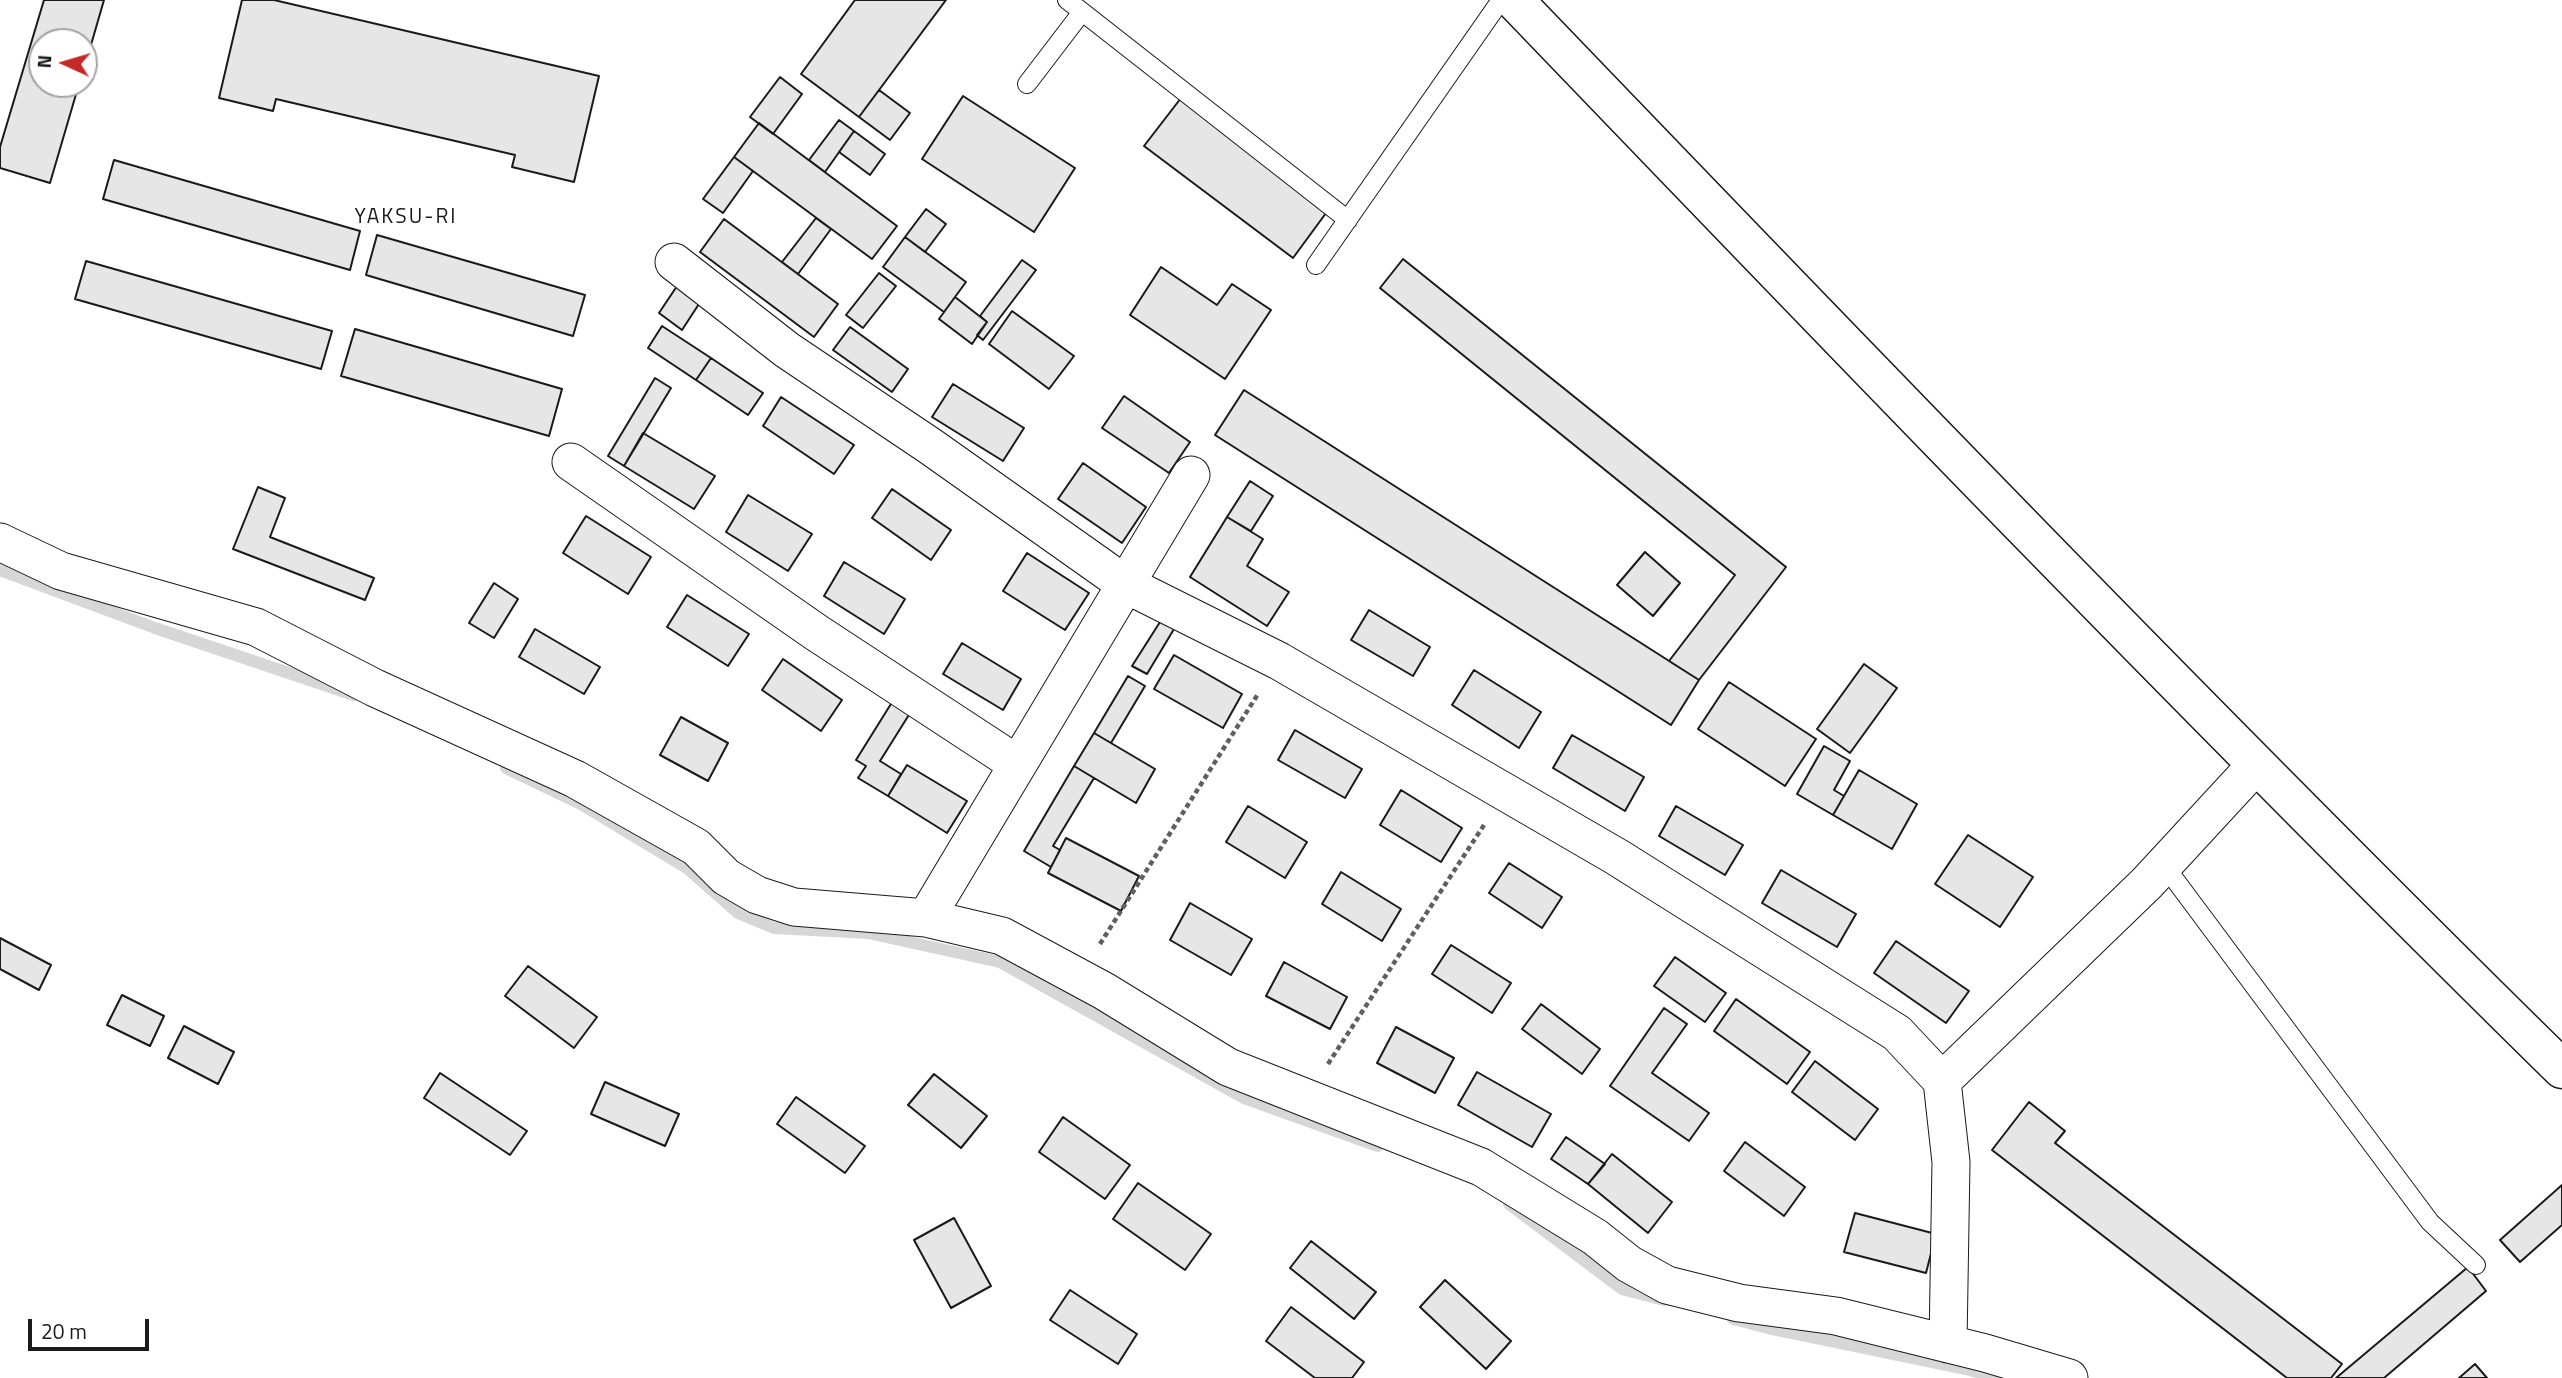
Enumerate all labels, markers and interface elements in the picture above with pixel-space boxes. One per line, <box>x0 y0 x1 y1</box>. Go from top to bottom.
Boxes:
north arrow <box>28 28 98 98</box>
text: N <box>29 54 58 69</box>
district label: YAKSU-RI <box>356 205 456 231</box>
scale bar <box>32 1304 152 1348</box>
text: 20 m <box>41 1315 87 1347</box>

